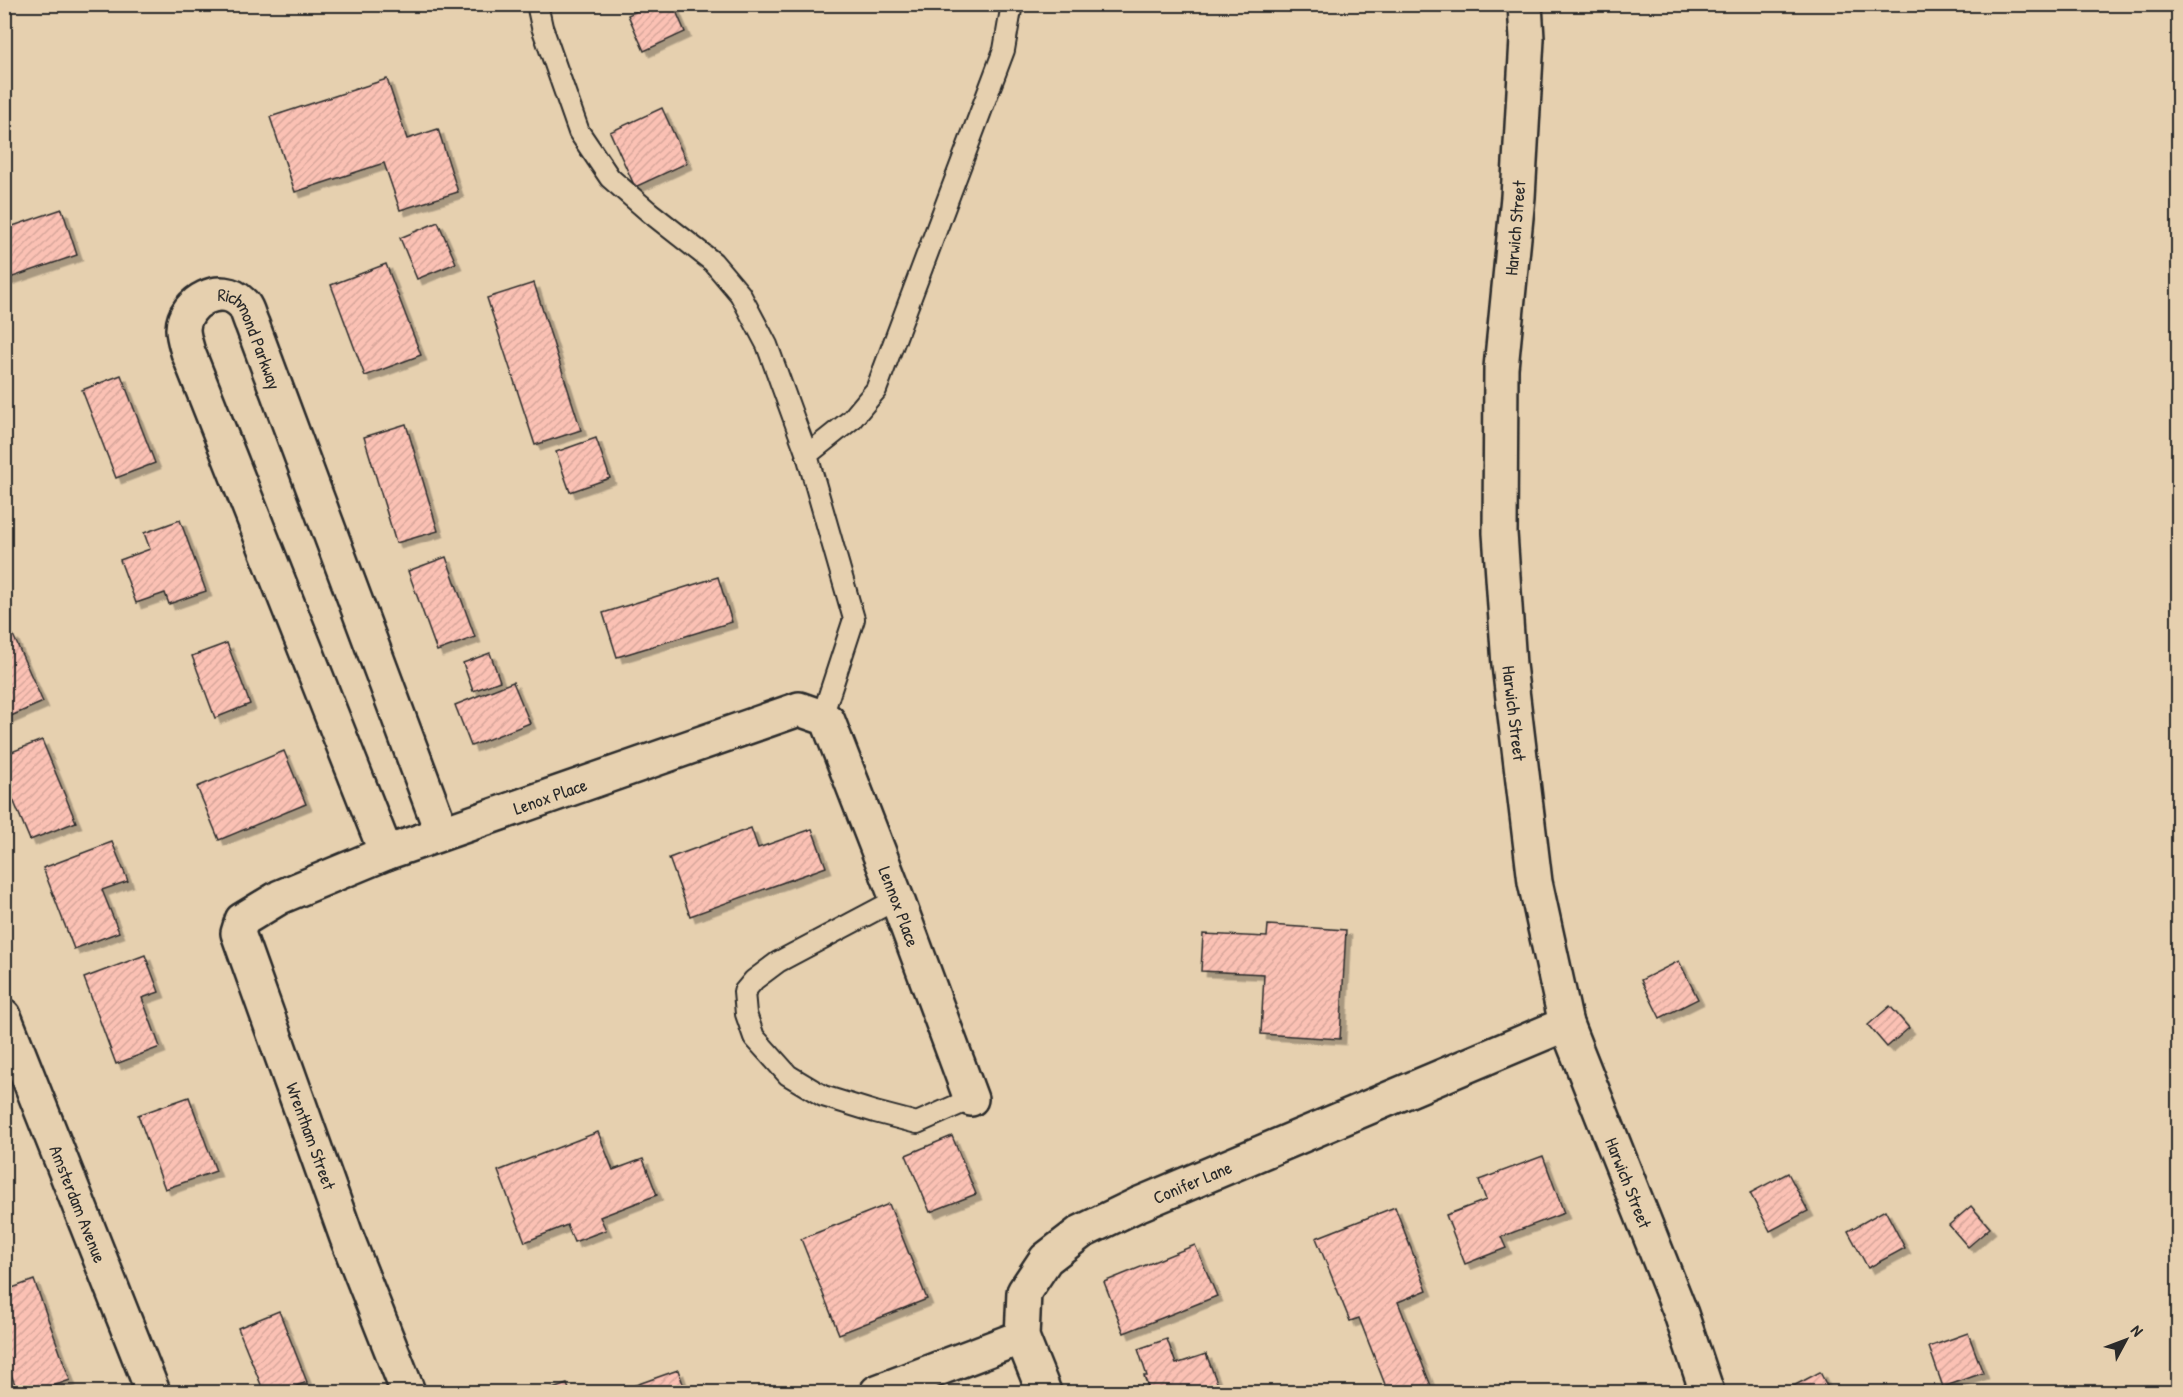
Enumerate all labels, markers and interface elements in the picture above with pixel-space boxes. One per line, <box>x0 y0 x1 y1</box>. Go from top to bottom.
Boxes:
street label: Harwich Street <box>1498 179 1532 277</box>
street label: Richmond Parkway <box>217 281 288 393</box>
street label: Harwich Street <box>1497 664 1533 763</box>
street label: Lenox Place <box>510 771 590 820</box>
street label: Lennox Place <box>873 862 926 950</box>
street label: Wrentham Street <box>280 1079 342 1194</box>
street label: Harwich Street <box>1600 1134 1658 1232</box>
street label: Amsterdam Avenue <box>44 1141 113 1266</box>
street label: Conifer Lane <box>1149 1154 1235 1209</box>
north arrow <box>2096 1310 2156 1370</box>
text: N <box>2126 1320 2149 1341</box>

